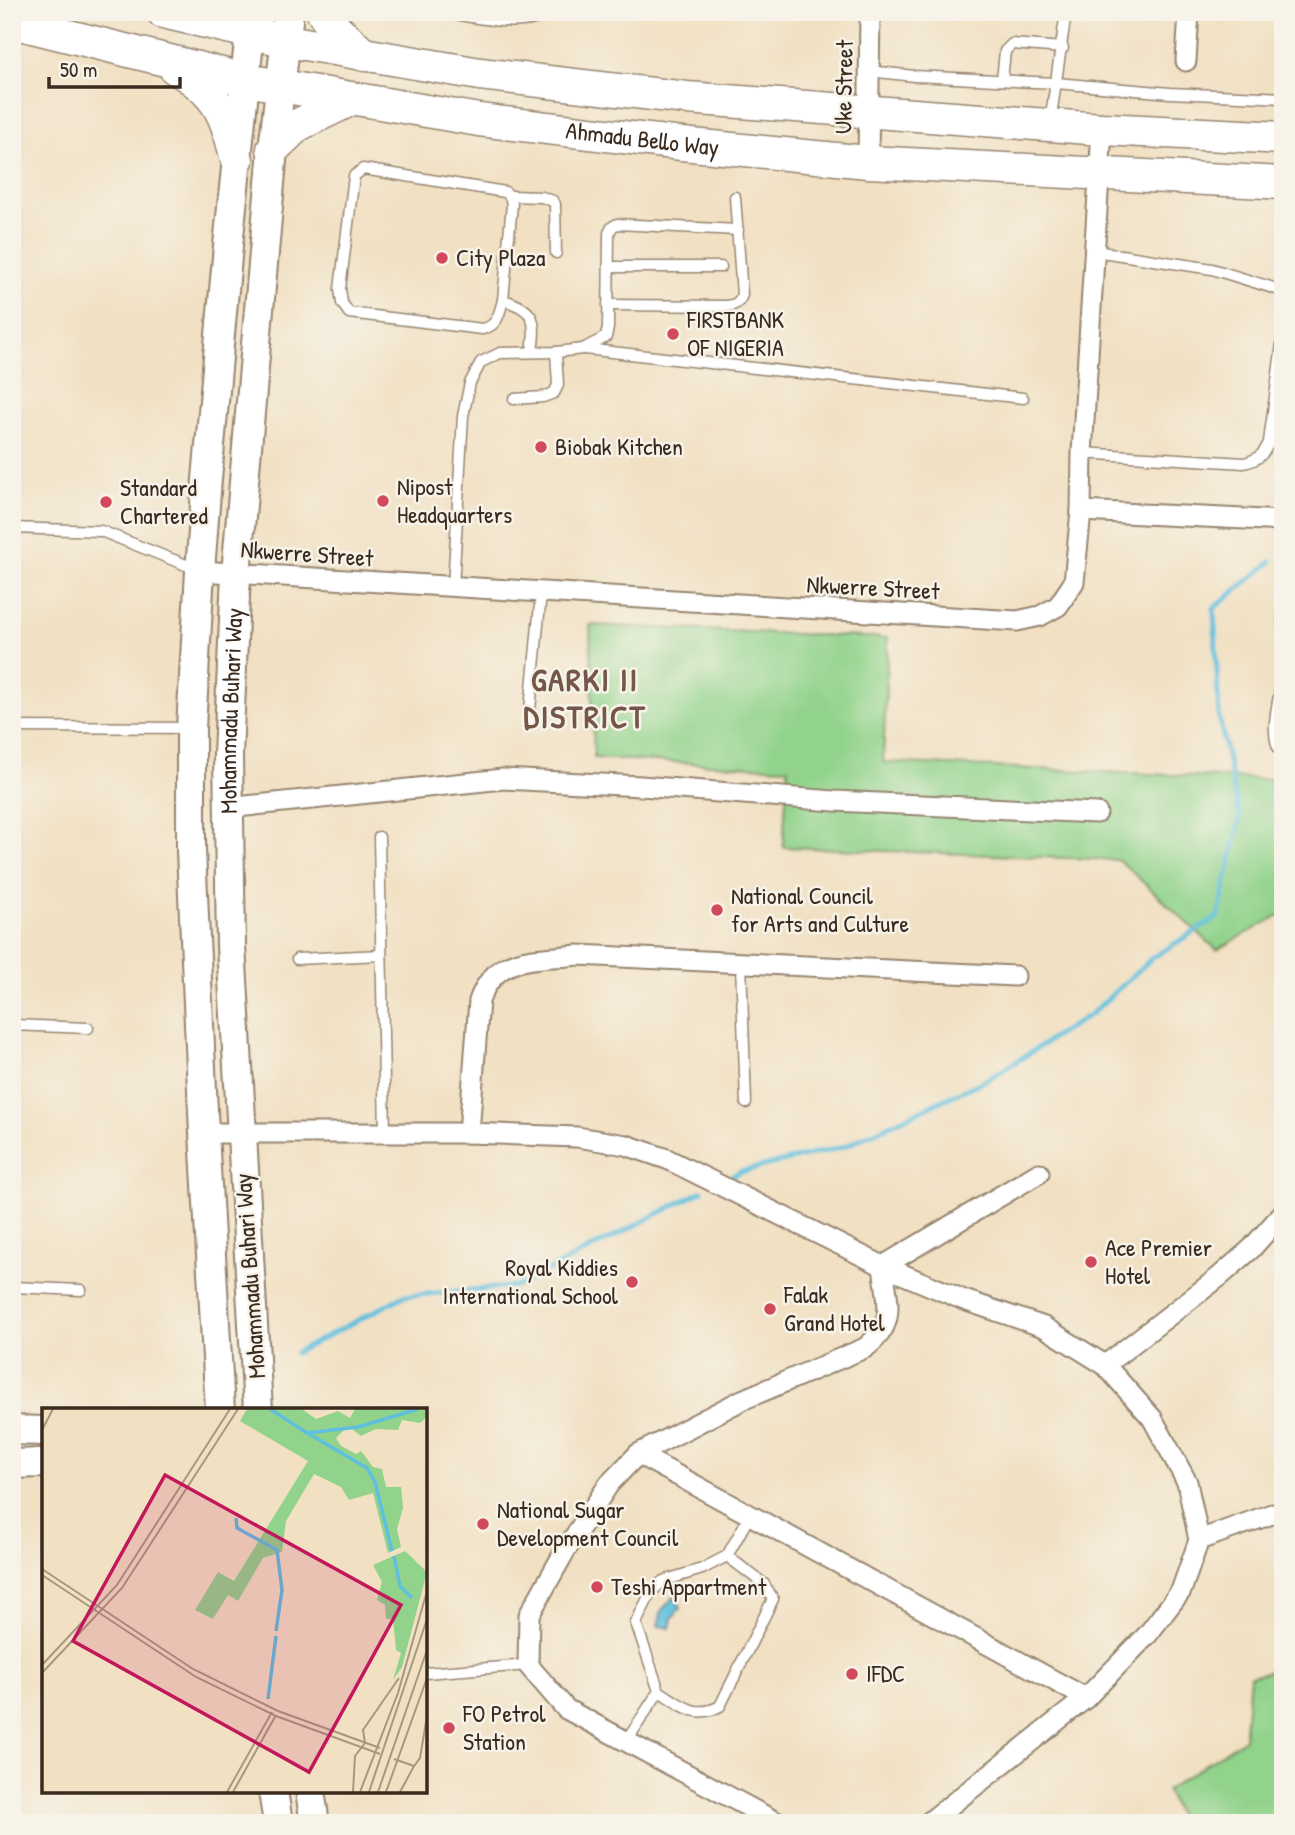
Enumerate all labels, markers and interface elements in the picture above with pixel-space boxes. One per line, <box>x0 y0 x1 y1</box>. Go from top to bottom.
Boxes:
street label: Uke Street <box>826 39 860 134</box>
scale bar <box>49 46 180 90</box>
text: 50 m <box>60 55 97 84</box>
street label: Ahmadu Bello Way <box>564 113 720 162</box>
place label: City Plaza <box>456 241 545 273</box>
marker: City Plaza <box>434 250 450 266</box>
place label: FIRSTBANK OF NIGERIA <box>686 303 784 363</box>
marker: FIRSTBANK OF NIGERIA <box>665 326 681 342</box>
place label: Biobak Kitchen <box>555 430 683 462</box>
marker: Biobak Kitchen <box>533 439 549 455</box>
place label: Nipost Headquarters <box>397 470 512 530</box>
place label: Standard Chartered <box>120 471 208 531</box>
marker: Nipost Headquarters <box>375 493 391 509</box>
marker: Standard Chartered <box>98 494 114 510</box>
street label: Nkwerre Street <box>240 532 375 574</box>
street label: Nkwerre Street <box>806 568 941 606</box>
street label: Mohammadu Buhari Way <box>211 607 249 814</box>
district label: GARKI II DISTRICT <box>524 658 646 738</box>
place label: National Council for Arts and Culture <box>731 879 909 939</box>
marker: National Council for Arts and Culture <box>709 902 725 918</box>
street label: Mohammadu Buhari Way <box>226 1172 272 1380</box>
place label: Ace Premier Hotel <box>1105 1231 1212 1291</box>
place label: Royal Kiddies International School <box>443 1251 619 1311</box>
marker: Ace Premier Hotel <box>1083 1254 1099 1270</box>
marker: Royal Kiddies International School <box>624 1274 640 1290</box>
place label: Falak Grand Hotel <box>783 1278 886 1338</box>
marker: Falak Grand Hotel <box>762 1301 778 1317</box>
inset map <box>42 1408 427 1793</box>
place label: National Sugar Development Council <box>497 1493 679 1553</box>
marker: National Sugar Development Council <box>475 1516 491 1532</box>
place label: Teshi Appartment <box>611 1570 767 1602</box>
marker: Teshi Appartment <box>589 1579 605 1595</box>
place label: IFDC <box>866 1657 905 1689</box>
marker: IFDC <box>844 1666 860 1682</box>
place label: FO Petrol Station <box>462 1697 546 1757</box>
marker: FO Petrol Station <box>441 1720 457 1736</box>

